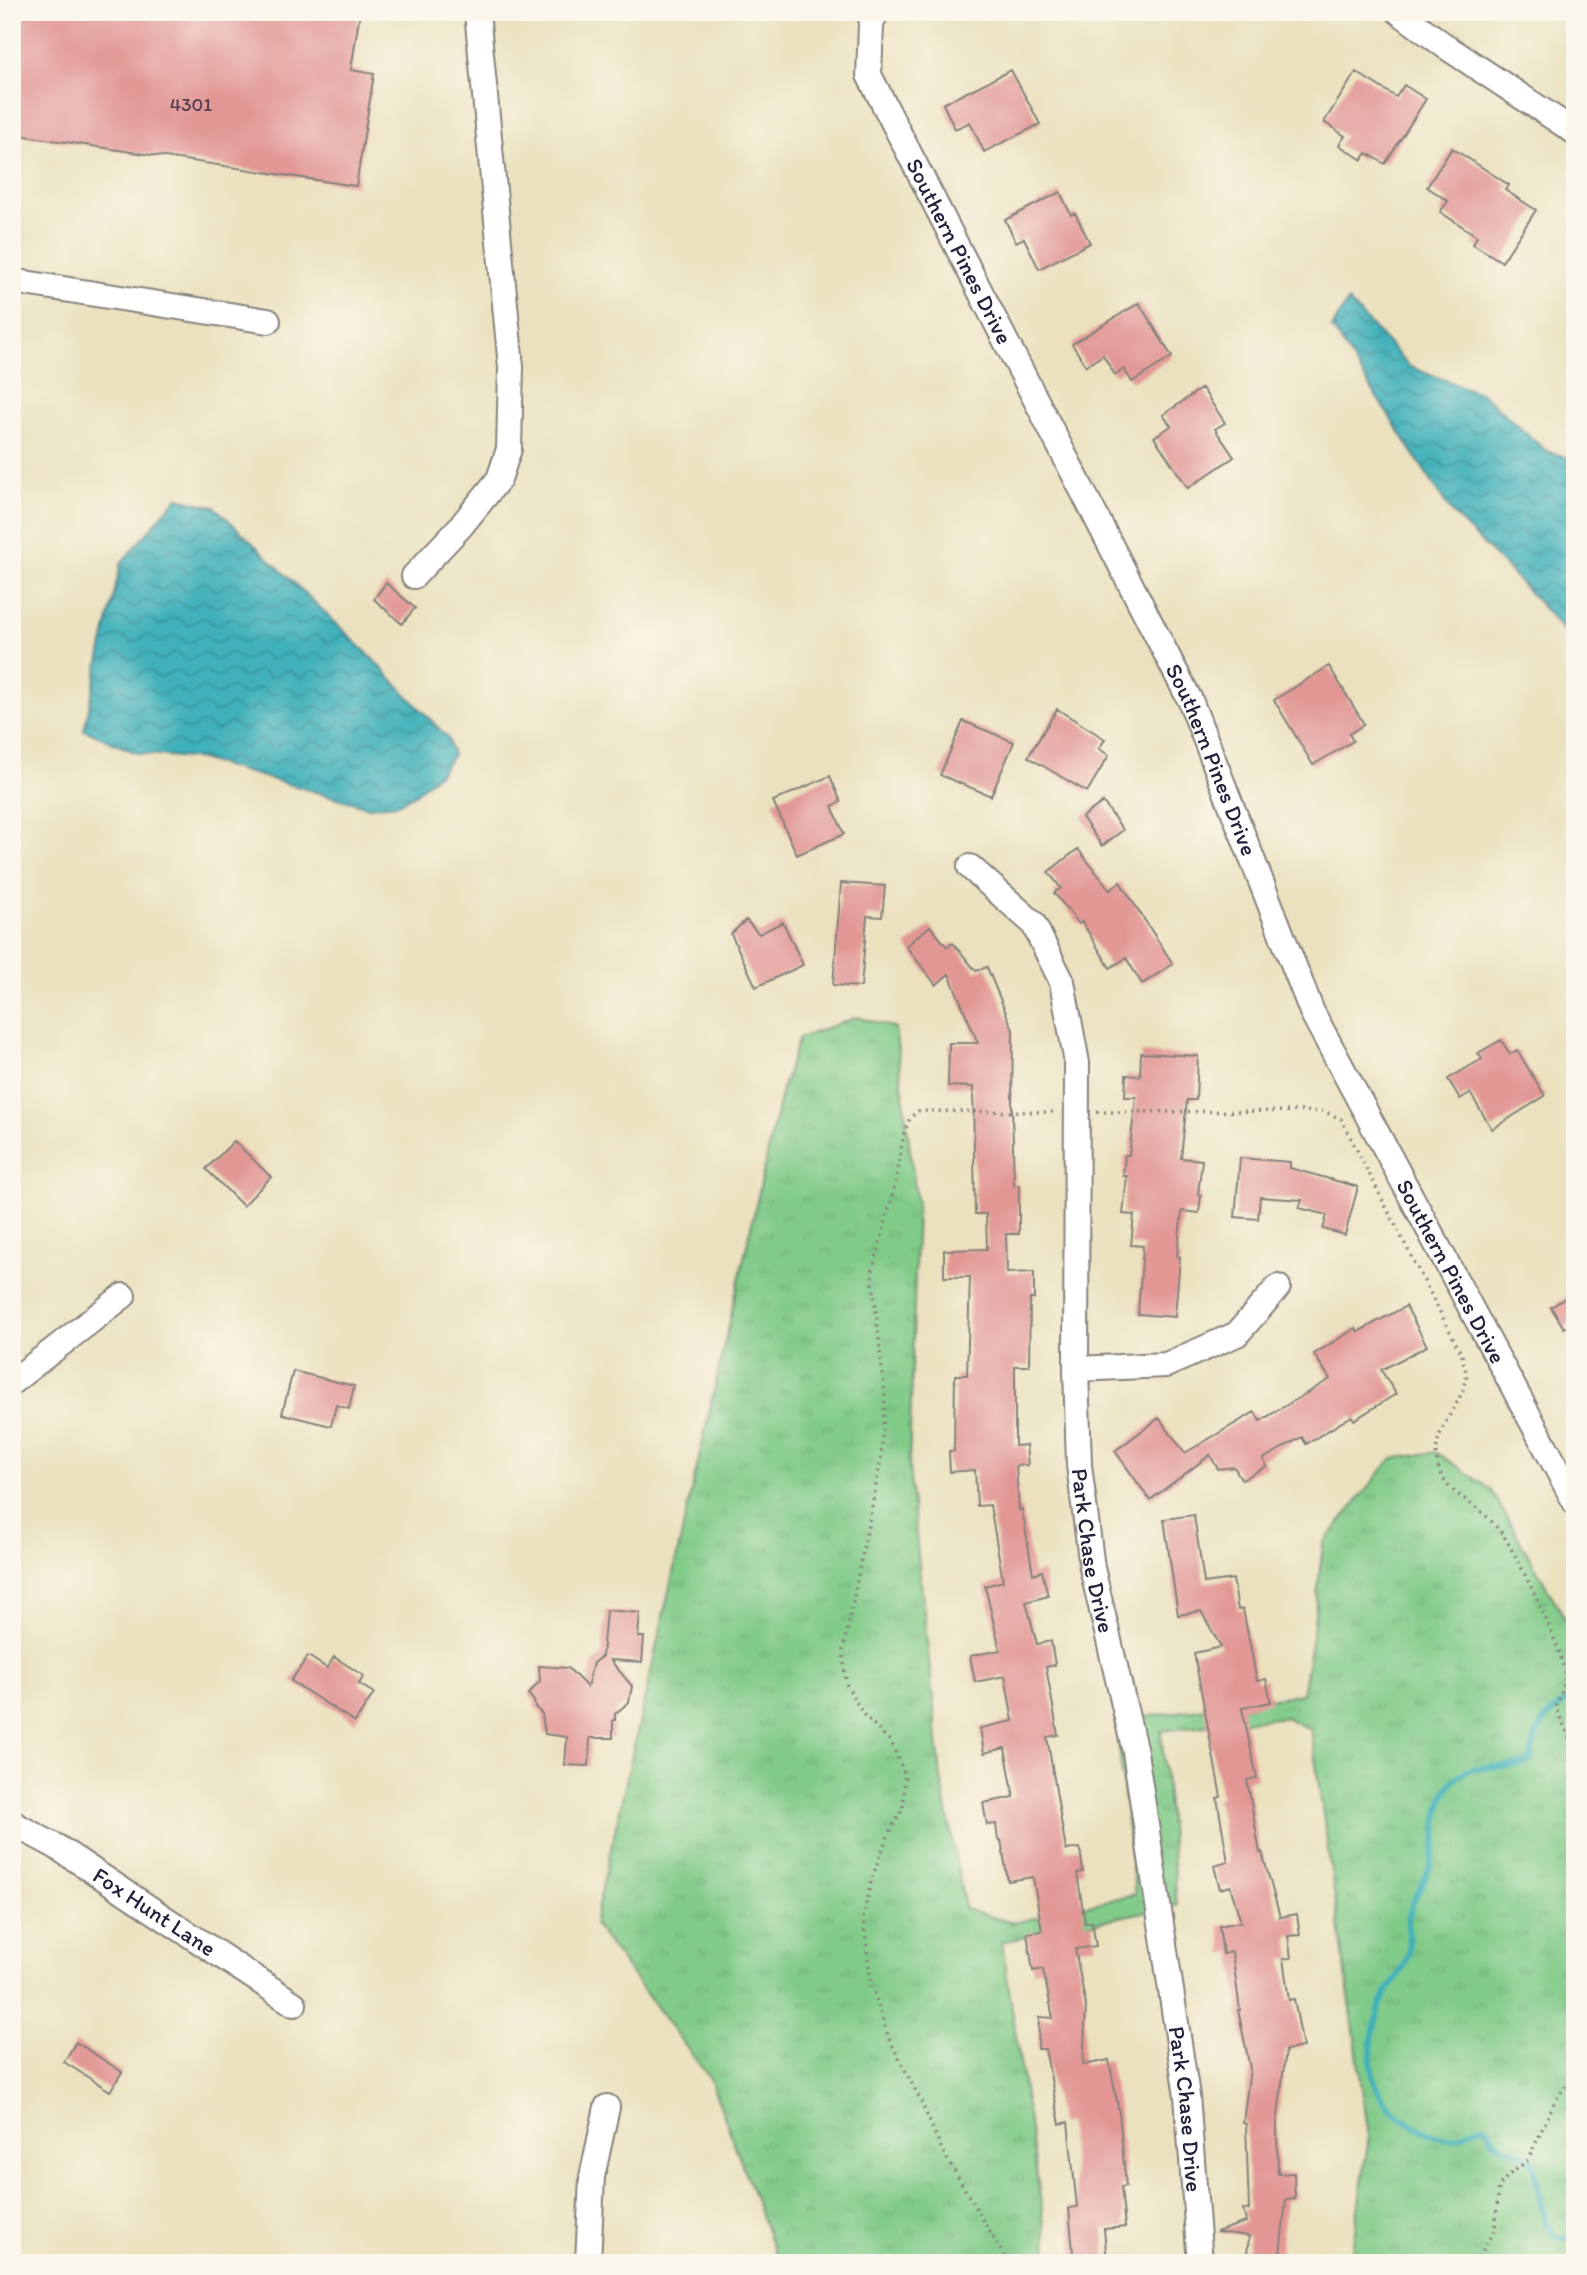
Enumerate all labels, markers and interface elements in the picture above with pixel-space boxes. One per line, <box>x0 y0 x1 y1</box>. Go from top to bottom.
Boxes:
house number: 4301 <box>170 93 212 116</box>
street label: Southern Pines Drive <box>900 154 1019 349</box>
street label: Southern Pines Drive <box>1160 659 1263 860</box>
street label: Southern Pines Drive <box>1390 1174 1512 1368</box>
street label: Park Chase Drive <box>1066 1466 1121 1636</box>
street label: Fox Hunt Lane <box>88 1861 221 1962</box>
street label: Park Chase Drive <box>1163 2024 1208 2193</box>

